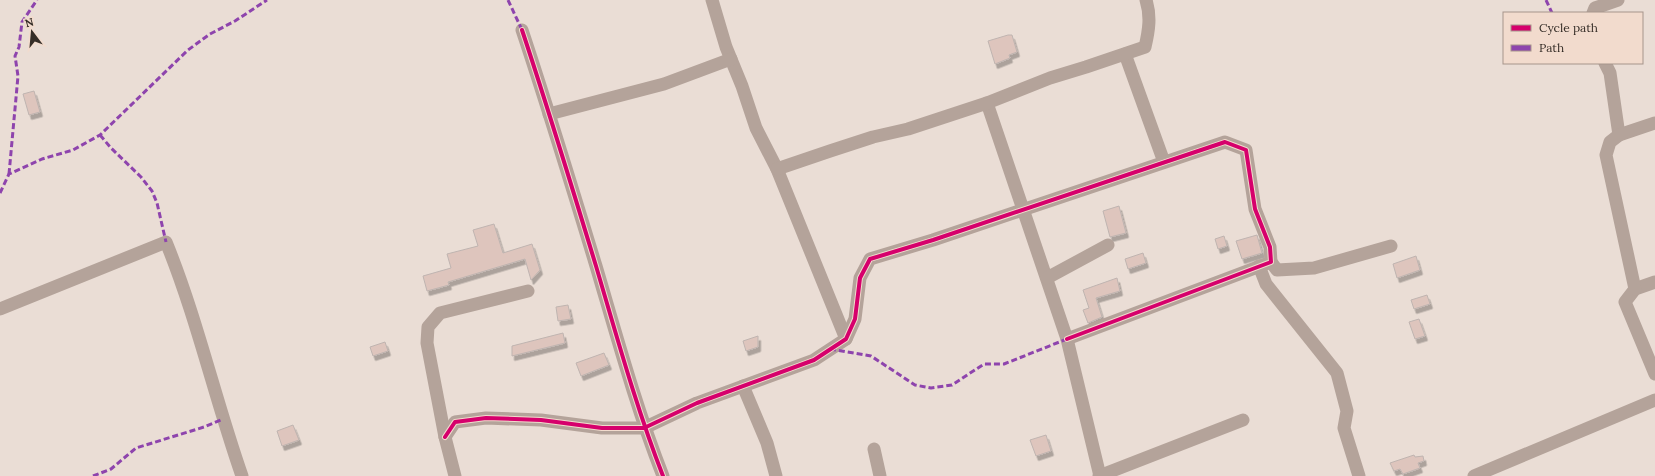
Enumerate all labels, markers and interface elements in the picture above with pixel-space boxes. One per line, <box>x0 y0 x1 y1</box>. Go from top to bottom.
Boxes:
north arrow <box>12 12 52 52</box>
legend <box>1503 12 1643 64</box>
text: N <box>23 14 36 30</box>
text: Cycle path <box>1539 20 1598 35</box>
text: Path <box>1539 40 1564 55</box>

